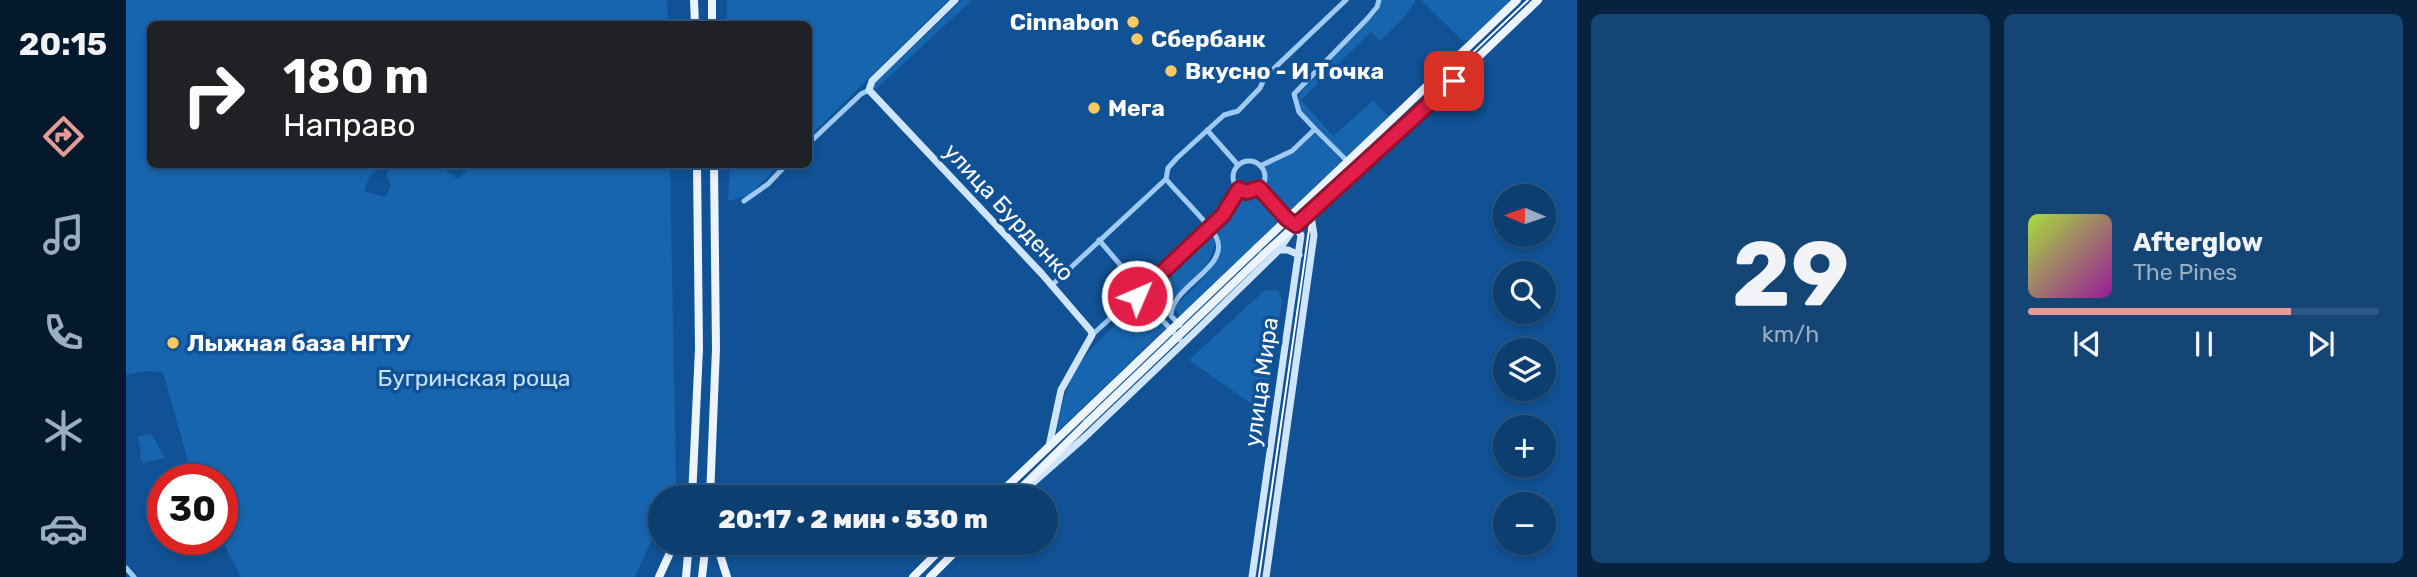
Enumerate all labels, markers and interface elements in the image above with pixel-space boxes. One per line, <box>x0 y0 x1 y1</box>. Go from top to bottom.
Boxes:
place label: Cinnabon <box>1010 8 1119 36</box>
marker: Cinnabon <box>1125 14 1141 30</box>
text: 20:15 <box>19 25 107 63</box>
place label: Сбербанк <box>1151 25 1266 53</box>
marker: Сбербанк <box>1129 31 1145 47</box>
text: 180 m <box>283 47 429 105</box>
icon: right <box>168 49 259 140</box>
pin <box>1424 51 1484 111</box>
place label: Вкусно - И Точка <box>1185 57 1384 85</box>
icon: arrive <box>1435 62 1473 100</box>
marker: Вкусно - И Точка <box>1163 63 1179 79</box>
place label: Мега <box>1108 94 1165 122</box>
marker: Мега <box>1086 100 1102 116</box>
text: Направо <box>283 106 416 144</box>
icon: directions <box>39 112 88 161</box>
street label: улица Бурденко <box>938 137 1080 287</box>
north arrow <box>1493 184 1556 247</box>
map controls <box>1493 184 1556 555</box>
icon: music <box>39 210 88 259</box>
text: 29 <box>1732 220 1849 328</box>
text: Afterglow <box>2133 227 2263 258</box>
text: The Pines <box>2133 258 2237 286</box>
position arrow <box>1100 259 1174 333</box>
button: search <box>1493 261 1556 324</box>
icon: phone <box>39 308 88 357</box>
street label: улица Мира <box>1238 315 1284 449</box>
text: km/h <box>1762 320 1819 348</box>
icon: previous <box>2068 325 2106 363</box>
icon: pause <box>2185 325 2223 363</box>
icon: next <box>2302 325 2340 363</box>
place label: Лыжная база НГТУ <box>187 329 410 357</box>
marker: Лыжная база НГТУ <box>165 335 181 351</box>
button: layers <box>1493 338 1556 401</box>
park label: Бугринская роща <box>377 364 571 392</box>
icon: climate <box>39 406 88 455</box>
button: + <box>1493 415 1556 478</box>
speed limit sign: 30 <box>147 464 238 555</box>
button: − <box>1493 492 1556 555</box>
icon: car <box>39 504 88 553</box>
text: 20:17 · 2 мин · 530 m <box>718 504 988 535</box>

